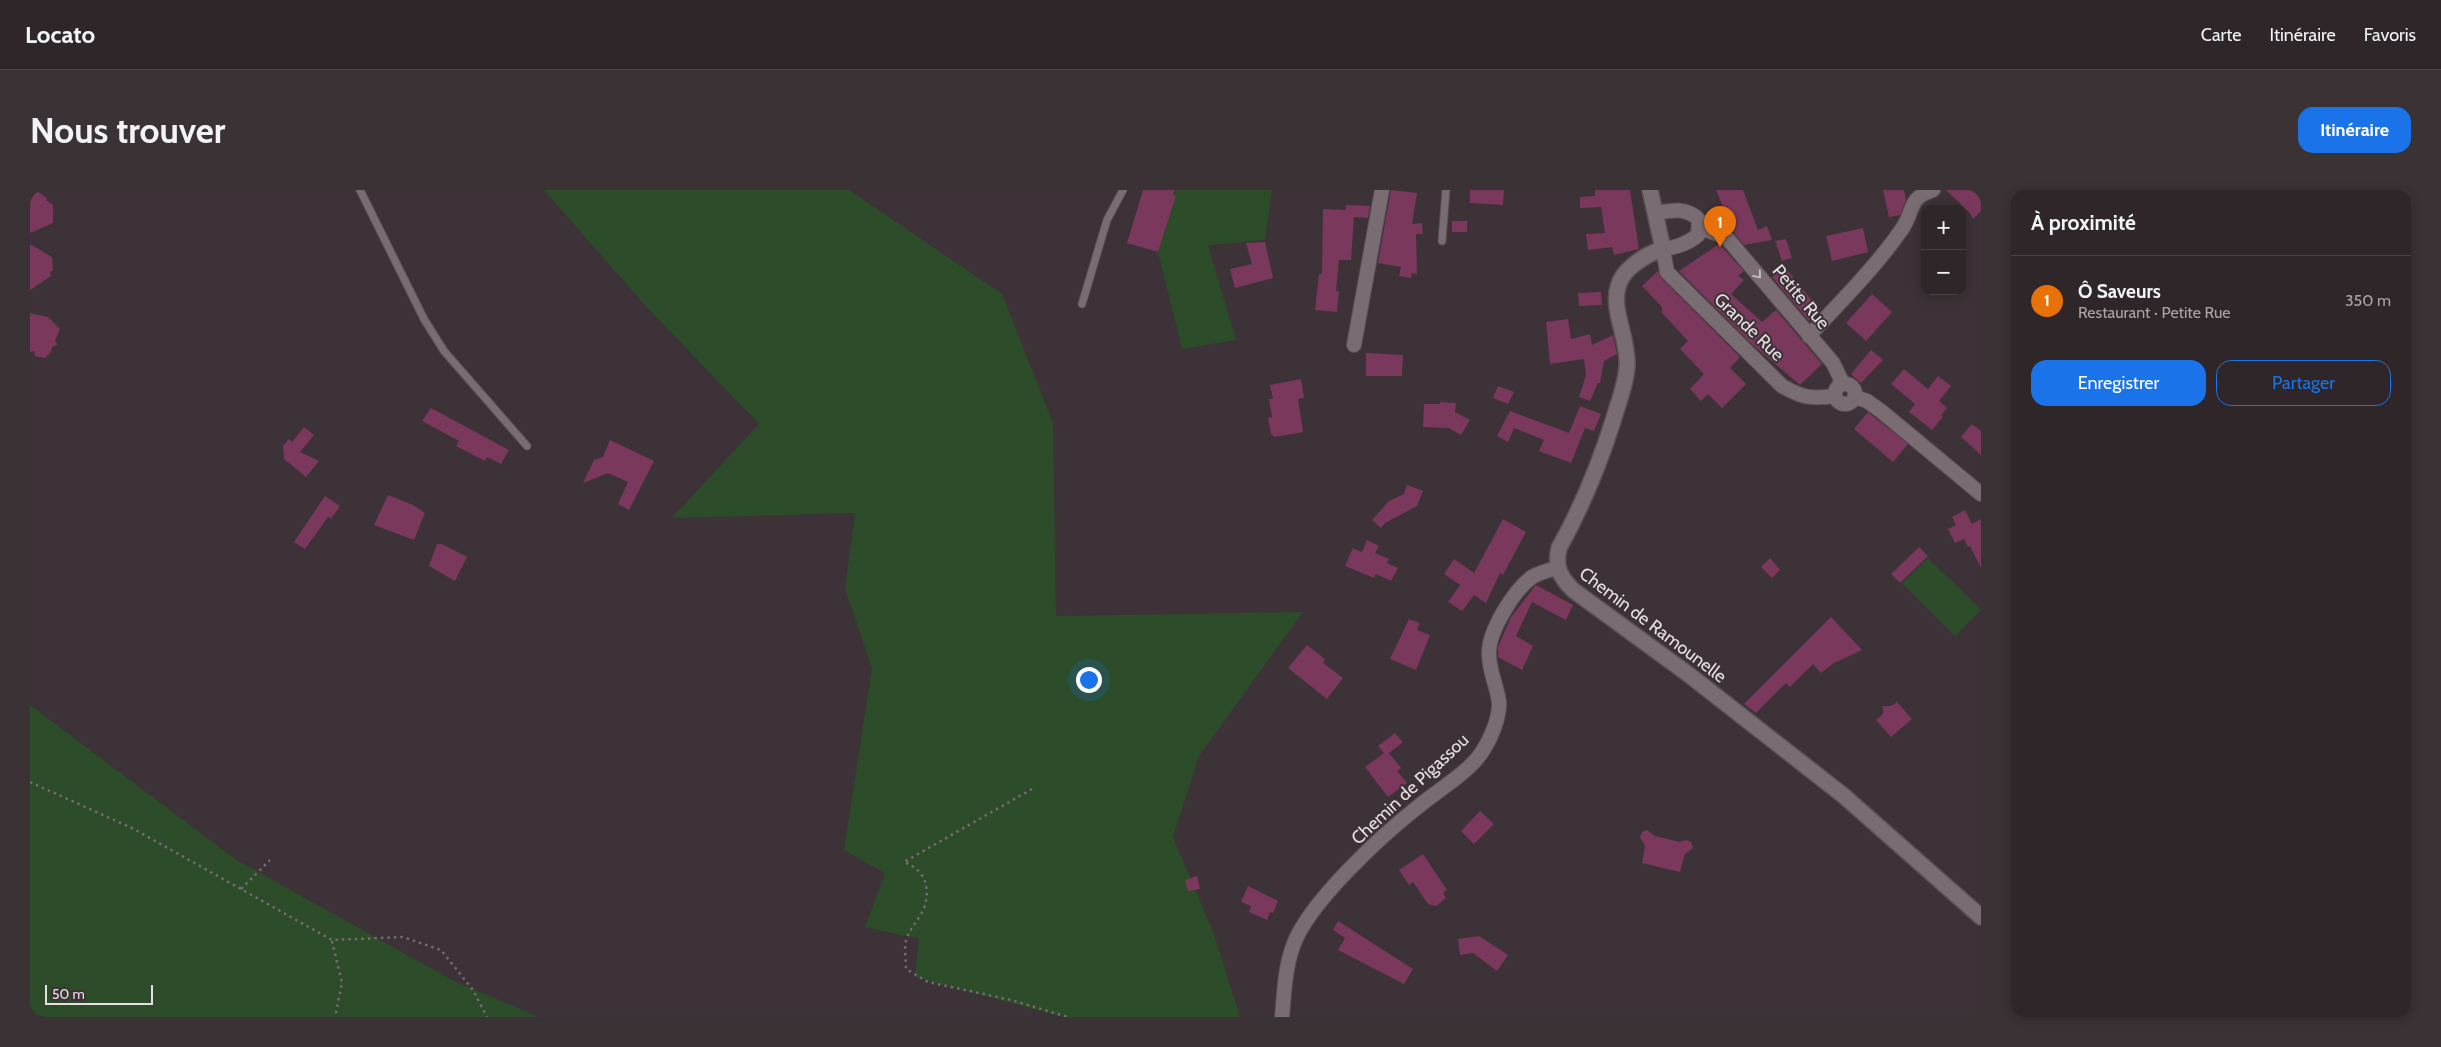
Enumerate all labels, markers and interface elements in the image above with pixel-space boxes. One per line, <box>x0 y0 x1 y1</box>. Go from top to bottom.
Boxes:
text: Locato <box>25 20 95 49</box>
text: Carte <box>2201 24 2241 46</box>
text: Itinéraire <box>2269 24 2336 46</box>
text: Favoris <box>2364 24 2416 46</box>
button: Itinéraire <box>2298 107 2411 153</box>
text: Nous trouver <box>30 109 225 152</box>
map controls <box>1921 205 1966 295</box>
button: + <box>1921 205 1966 250</box>
pin: 1 <box>1704 206 1736 247</box>
text: À proximité <box>2031 210 2136 235</box>
button: − <box>1921 250 1966 295</box>
street label: Petite Rue <box>1768 260 1834 334</box>
one-way arrow <box>1752 269 1761 278</box>
text: Ô Saveurs <box>2078 280 2161 303</box>
street label: Grande Rue <box>1709 288 1789 366</box>
text: 1 <box>2044 291 2050 310</box>
text: 350 m <box>2345 291 2391 310</box>
text: Restaurant · Petite Rue <box>2078 303 2231 322</box>
button: Enregistrer <box>2031 360 2206 406</box>
button: Partager <box>2216 360 2391 406</box>
street label: Chemin de Ramounelle <box>1575 563 1731 687</box>
your location <box>1076 667 1102 693</box>
street label: Chemin de Pigassou <box>1347 729 1473 849</box>
scale bar <box>45 982 152 1005</box>
text: 50 m <box>52 985 85 1003</box>

